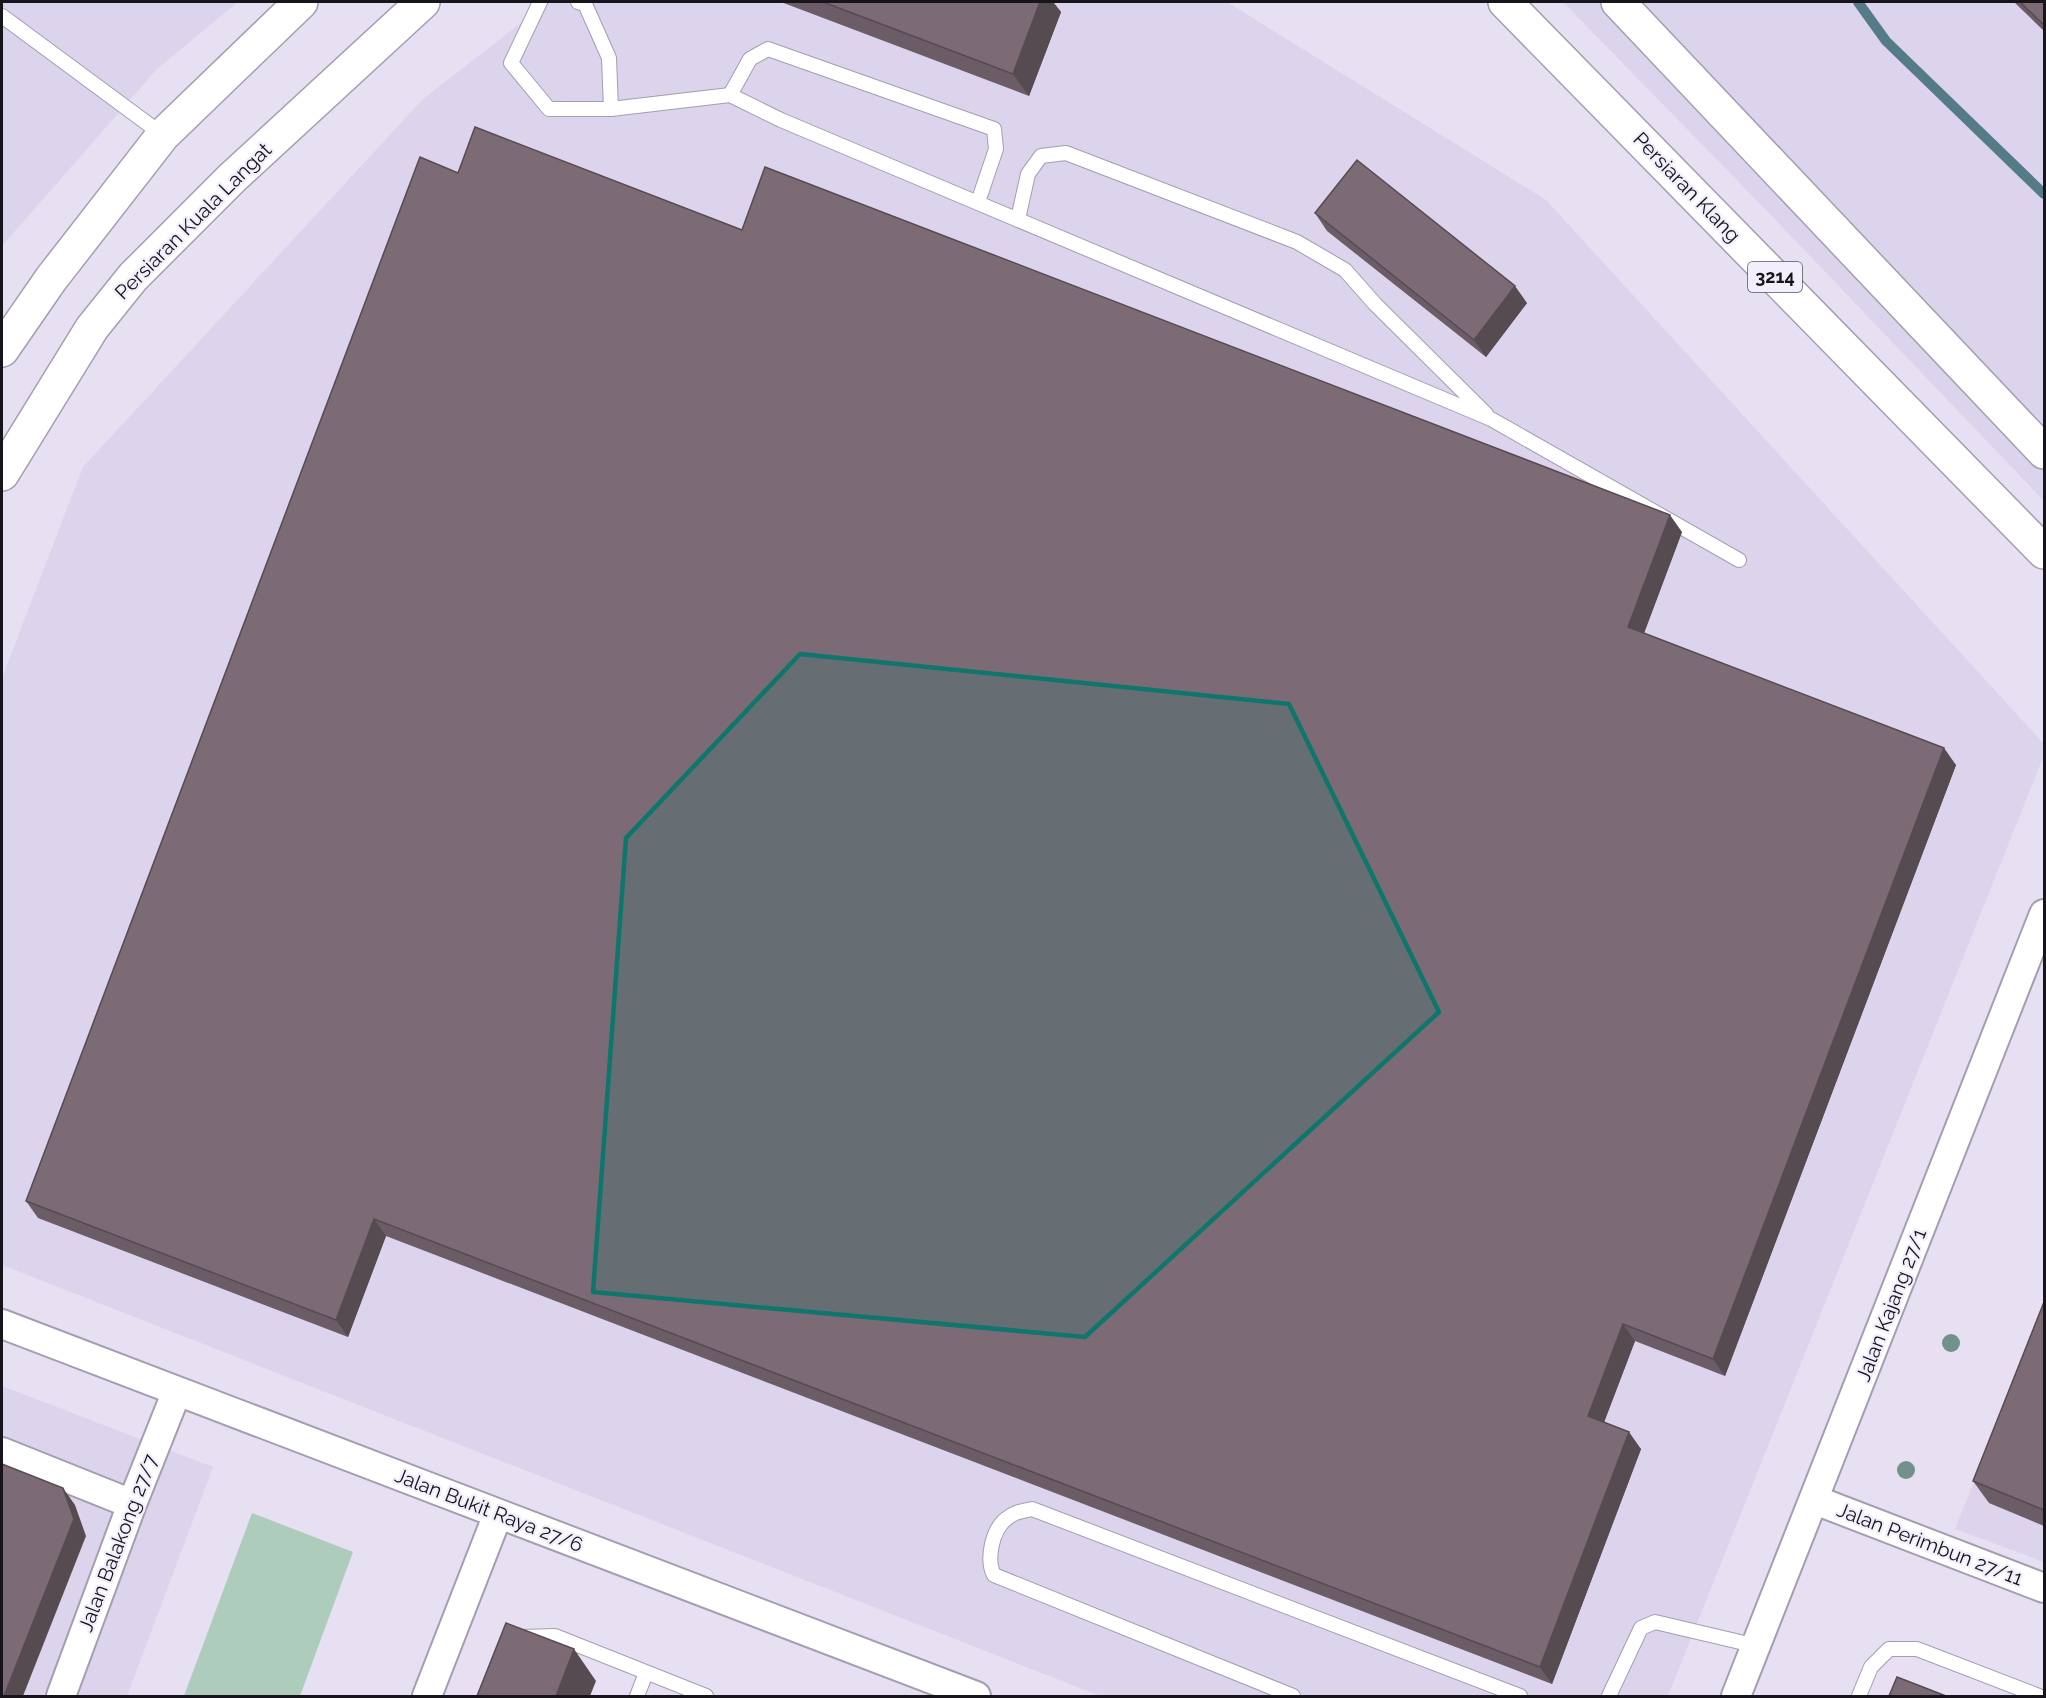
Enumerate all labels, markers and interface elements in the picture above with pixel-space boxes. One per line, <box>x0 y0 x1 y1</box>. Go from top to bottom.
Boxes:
street label: Persiaran Klang <box>1628 127 1746 247</box>
street label: Persiaran Kuala Langat <box>110 138 276 304</box>
road number: 3214 <box>1748 262 1802 292</box>
street label: Jalan Kajang 27/1 <box>1851 1225 1931 1385</box>
street label: Jalan Balakong 27/7 <box>73 1451 163 1635</box>
street label: Jalan Bukit Raya 27/6 <box>392 1463 586 1557</box>
street label: Jalan Perimbun 27/11 <box>1834 1498 2027 1591</box>

